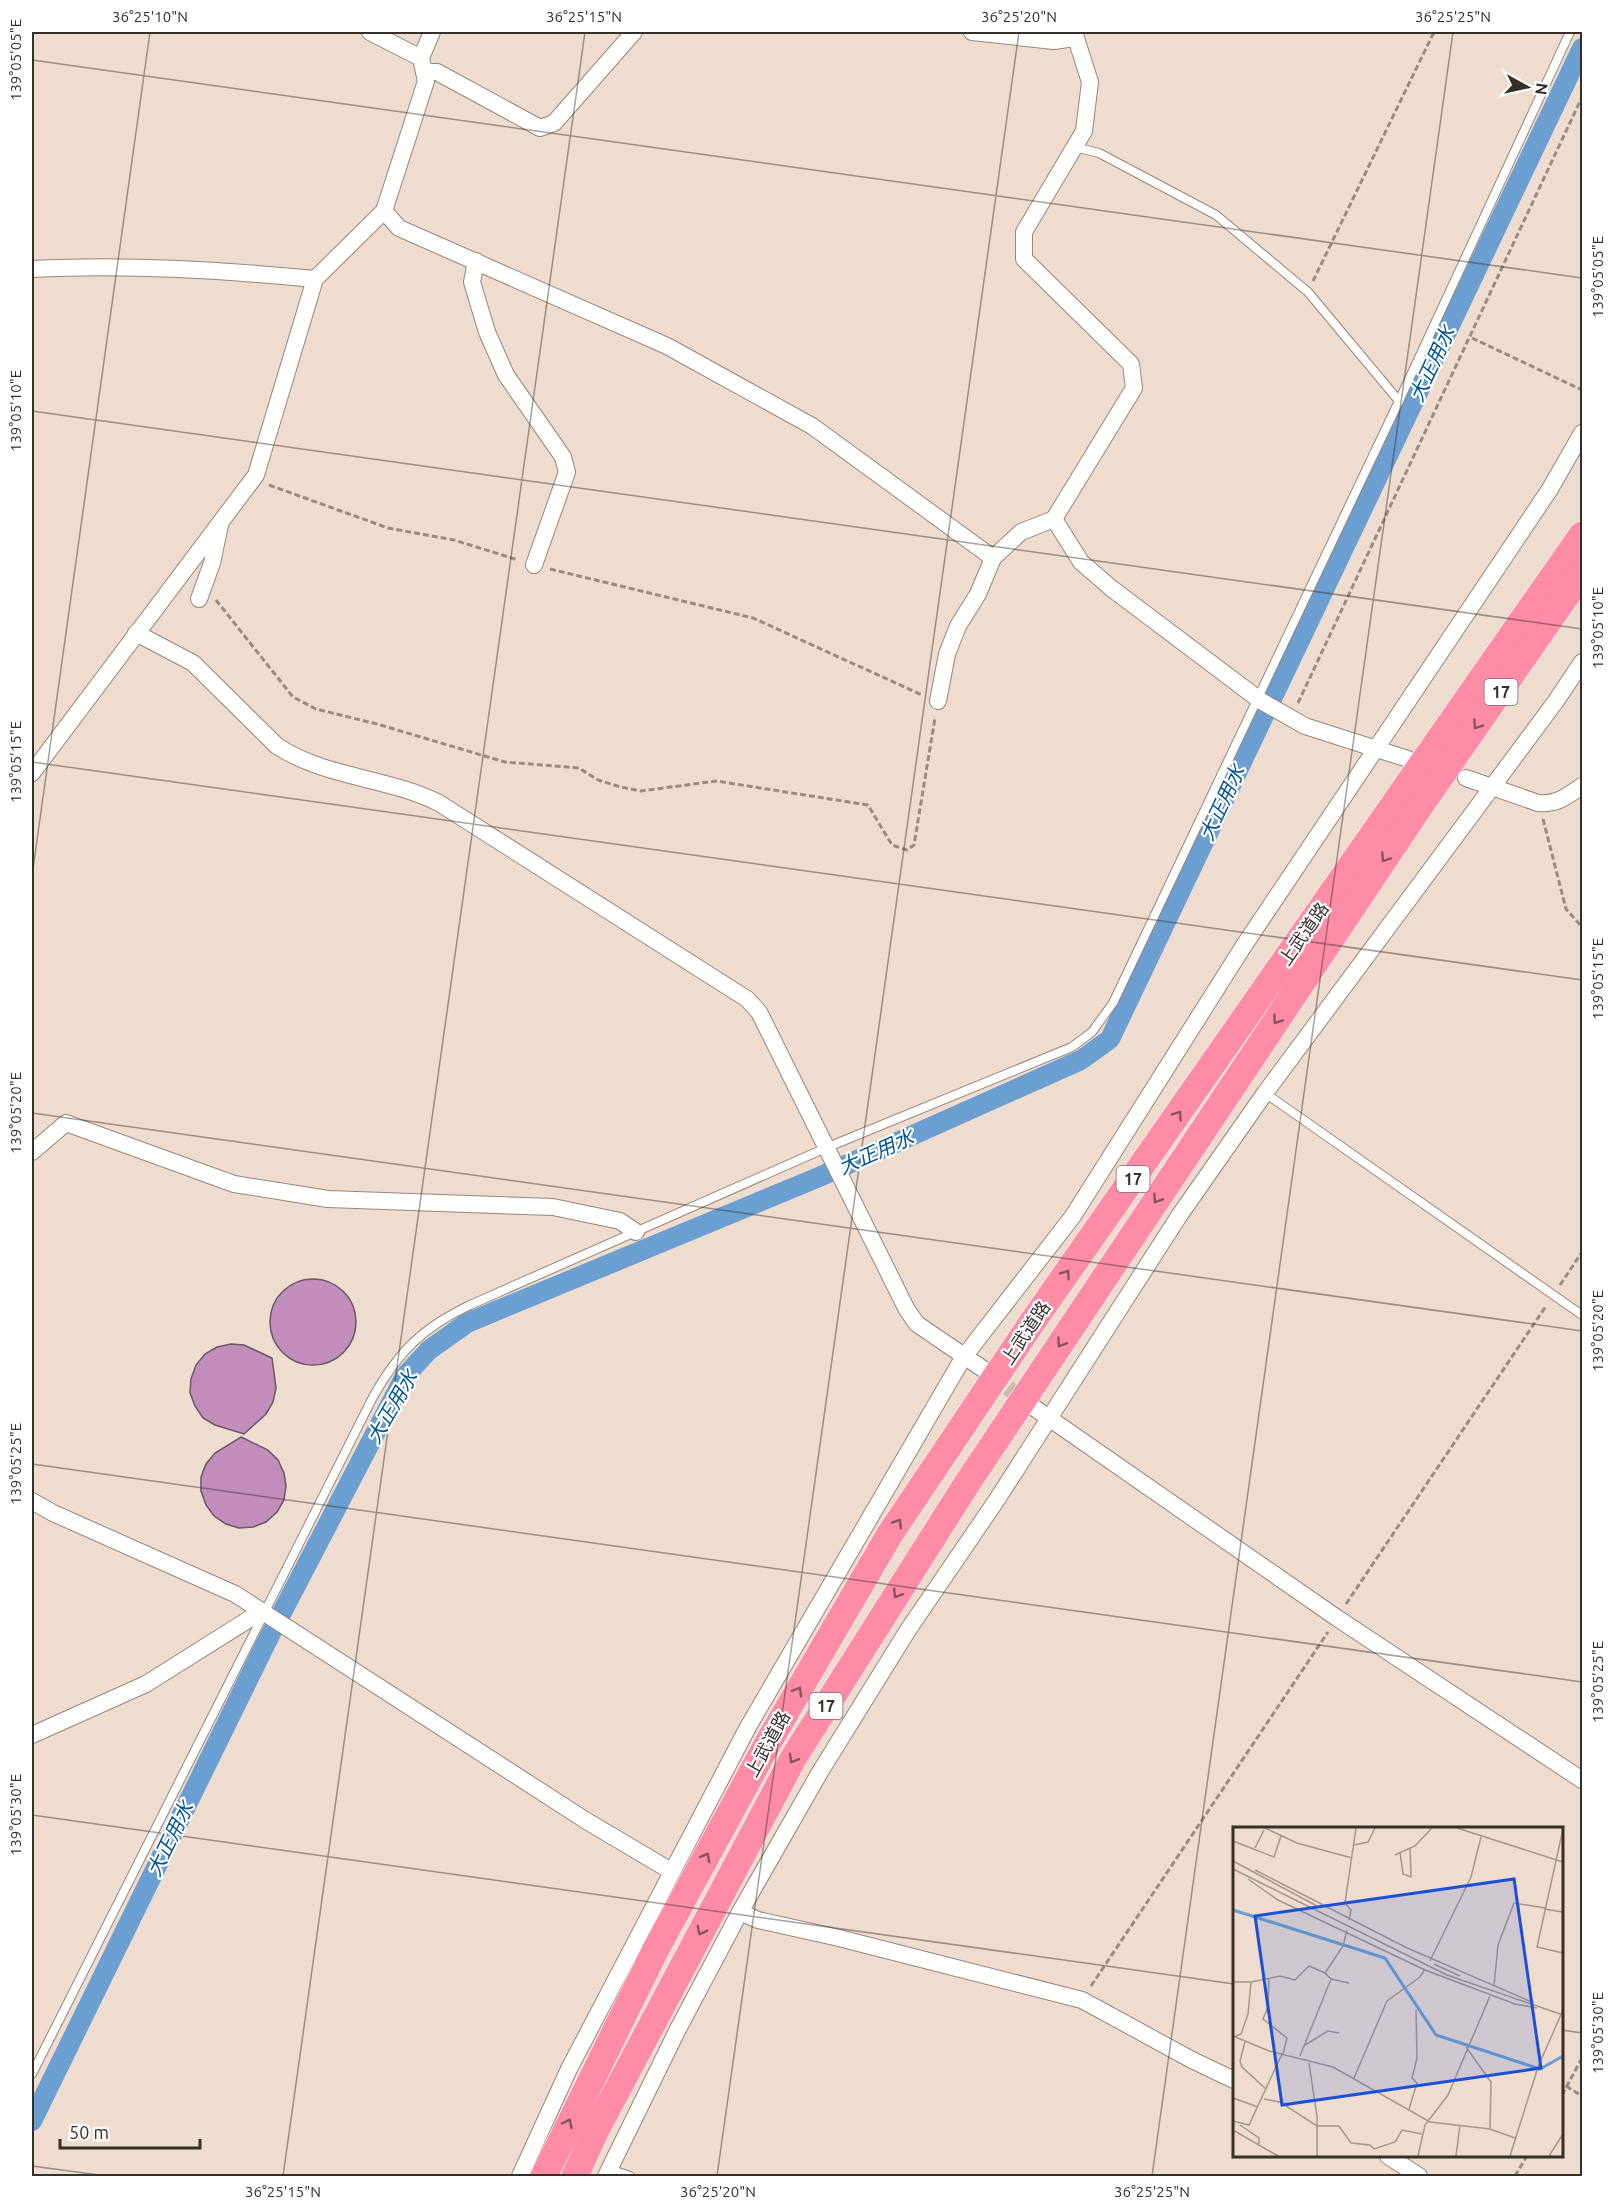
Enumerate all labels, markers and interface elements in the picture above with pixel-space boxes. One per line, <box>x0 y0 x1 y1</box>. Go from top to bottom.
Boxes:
text: 36°25'10"N <box>112 8 188 25</box>
text: 36°25'15"N <box>546 8 622 25</box>
text: 36°25'20"N <box>981 8 1057 25</box>
text: 36°25'25"N <box>1415 8 1491 25</box>
text: 139°05'05"E <box>7 19 24 101</box>
north arrow <box>1497 57 1557 117</box>
text: N <box>1532 82 1552 96</box>
text: 139°05'05"E <box>1589 236 1606 318</box>
water label: 大正用水 <box>1404 321 1460 405</box>
text: 139°05'10"E <box>7 370 24 452</box>
text: 139°05'10"E <box>1589 587 1606 669</box>
road number: 17 <box>1484 679 1518 705</box>
one-way arrow <box>1474 719 1485 730</box>
text: 139°05'15"E <box>7 721 24 803</box>
water label: 大正用水 <box>1194 760 1250 844</box>
one-way arrow <box>1381 851 1392 862</box>
street label: 上武道路 <box>1274 898 1332 969</box>
text: 139°05'15"E <box>1589 938 1606 1020</box>
one-way arrow <box>1273 1013 1284 1024</box>
text: 139°05'20"E <box>7 1072 24 1154</box>
one-way arrow <box>1171 1110 1182 1121</box>
water label: 大正用水 <box>835 1124 919 1178</box>
road number: 17 <box>1116 1166 1150 1192</box>
one-way arrow <box>1153 1193 1164 1204</box>
one-way arrow <box>1059 1270 1070 1281</box>
text: 139°05'20"E <box>1589 1290 1606 1372</box>
street label: 上武道路 <box>997 1297 1054 1368</box>
one-way arrow <box>1057 1336 1068 1347</box>
water label: 大正用水 <box>362 1365 423 1447</box>
text: 139°05'25"E <box>7 1423 24 1505</box>
one-way arrow <box>890 1518 901 1529</box>
one-way arrow <box>892 1588 904 1598</box>
text: 139°05'25"E <box>1589 1641 1606 1723</box>
one-way arrow <box>791 1687 803 1697</box>
road number: 17 <box>810 1693 842 1719</box>
street label: 上武道路 <box>741 1707 793 1780</box>
one-way arrow <box>789 1753 800 1763</box>
text: 139°05'30"E <box>7 1774 24 1856</box>
water label: 大正用水 <box>142 1796 198 1880</box>
inset map <box>1233 1827 1563 2157</box>
one-way arrow <box>699 1853 710 1863</box>
one-way arrow <box>697 1925 708 1935</box>
text: 139°05'30"E <box>1589 1992 1606 2074</box>
scale bar <box>60 2112 200 2150</box>
one-way arrow <box>561 2119 573 2130</box>
text: 50 m <box>69 2122 109 2142</box>
text: 36°25'15"N <box>245 2183 321 2200</box>
text: 36°25'20"N <box>680 2183 756 2200</box>
text: 36°25'25"N <box>1114 2183 1190 2200</box>

